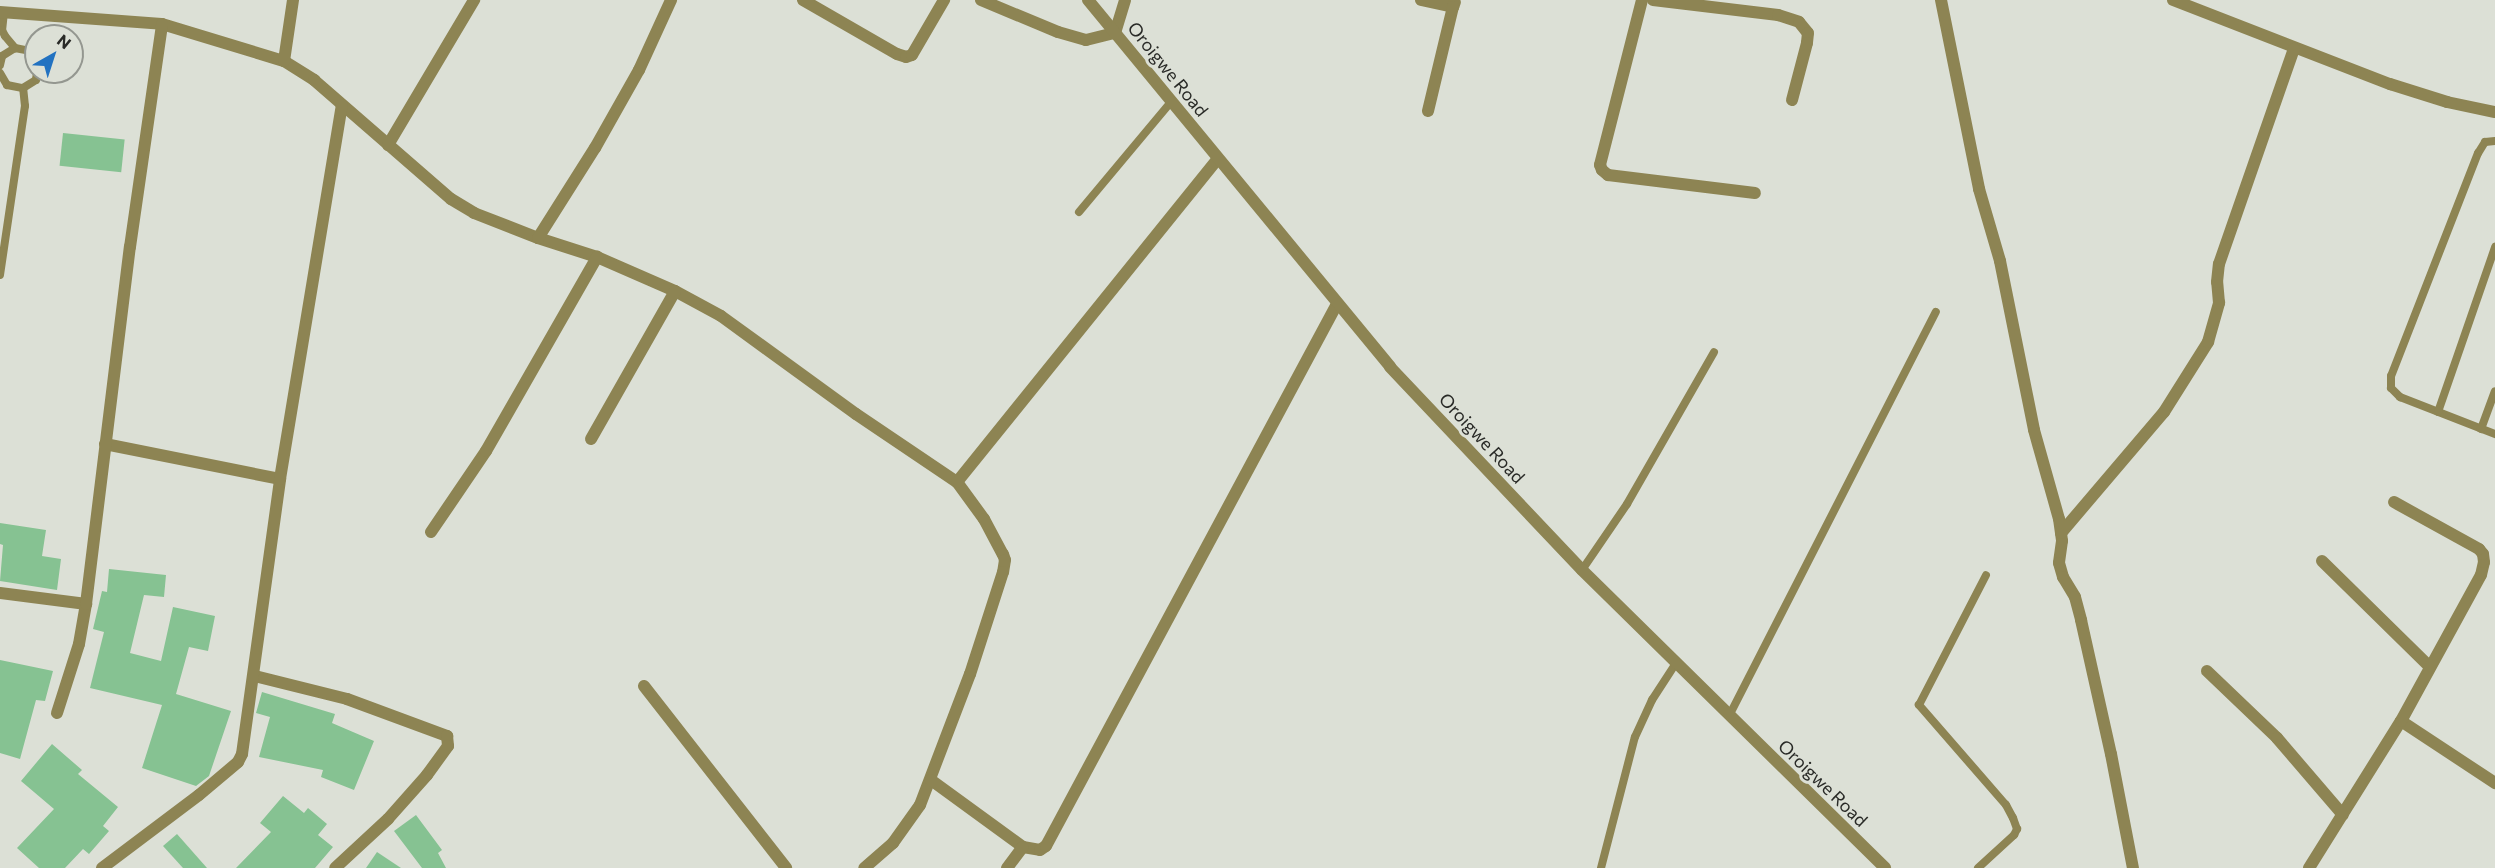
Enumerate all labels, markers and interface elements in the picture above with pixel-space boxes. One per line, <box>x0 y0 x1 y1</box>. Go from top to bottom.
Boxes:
street label: Oroigwe Road <box>1123 17 1213 121</box>
north arrow <box>24 24 84 84</box>
text: N <box>54 30 75 52</box>
street label: Oroigwe Road <box>1435 388 1529 488</box>
street label: Oroigwe Road <box>1774 735 1872 831</box>

